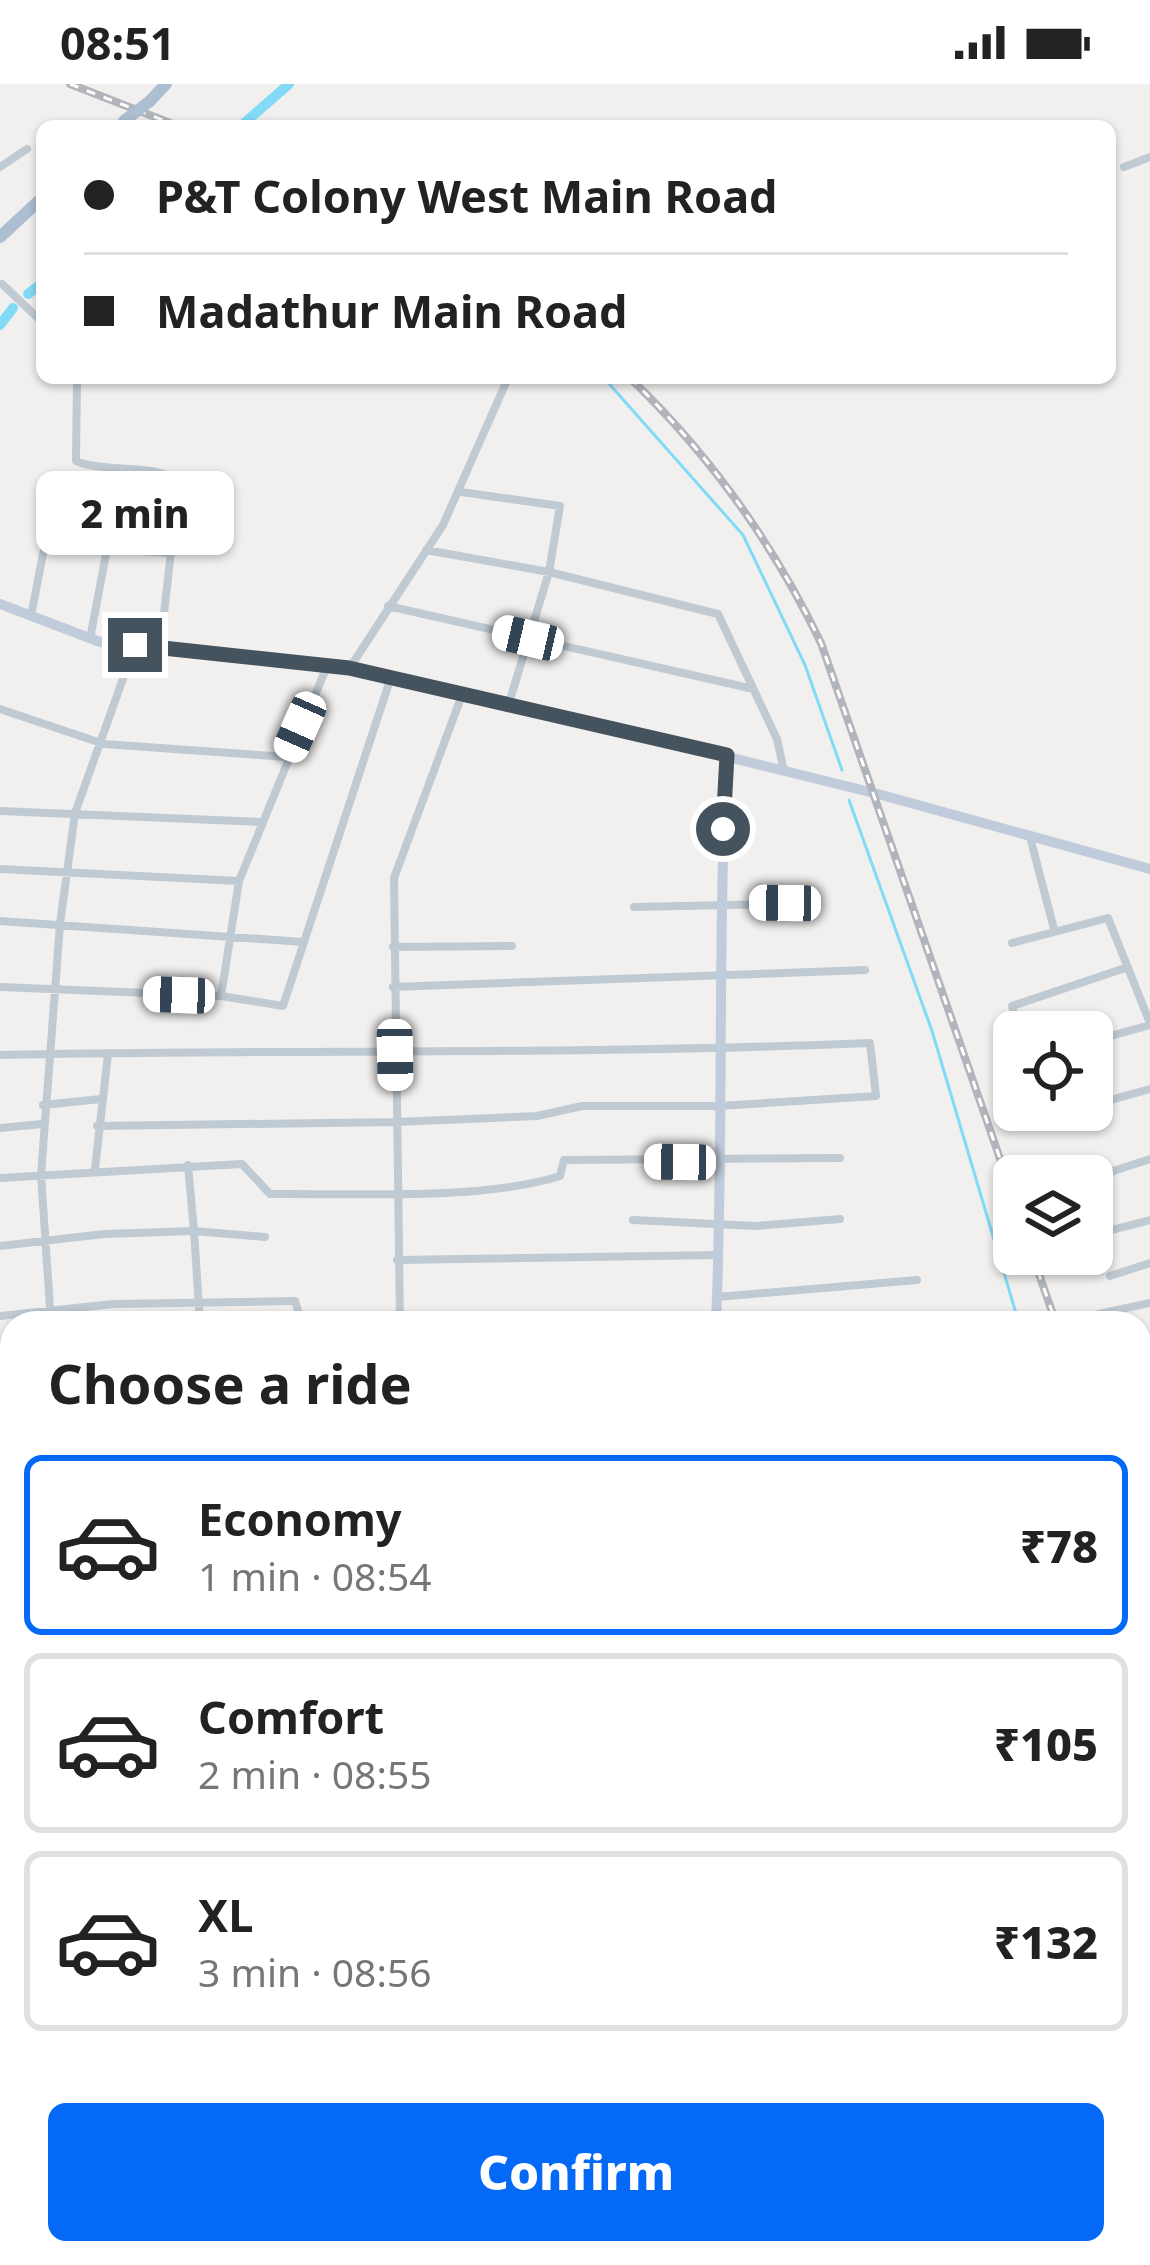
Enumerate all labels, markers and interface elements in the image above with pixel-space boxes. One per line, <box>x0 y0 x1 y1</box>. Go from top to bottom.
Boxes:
text: 08:51 <box>60 12 176 73</box>
text: P&T Colony West Main Road <box>156 165 778 226</box>
text: Madathur Main Road <box>156 280 627 341</box>
callout: 2 min <box>36 471 234 555</box>
text: 2 min <box>81 486 189 539</box>
car <box>489 612 567 664</box>
route end <box>108 618 162 672</box>
car <box>269 687 331 767</box>
route start <box>696 802 750 856</box>
car <box>749 884 821 922</box>
car <box>142 976 216 1014</box>
map controls <box>993 1011 1113 1275</box>
button: locate <box>993 1011 1113 1131</box>
car <box>376 1019 414 1091</box>
car <box>644 1143 716 1181</box>
button: layers <box>993 1155 1113 1275</box>
text: Choose a ride <box>48 1346 412 1420</box>
text: Economy <box>198 1488 402 1549</box>
icon: car <box>54 1491 162 1599</box>
text: ₹78 <box>1020 1515 1098 1576</box>
text: 1 min · 08:54 <box>198 1549 432 1602</box>
text: Comfort <box>198 1686 384 1747</box>
icon: car <box>54 1689 162 1797</box>
text: ₹105 <box>994 1713 1098 1774</box>
text: 2 min · 08:55 <box>198 1747 432 1800</box>
text: XL <box>198 1884 253 1945</box>
icon: car <box>54 1887 162 1995</box>
text: ₹132 <box>994 1911 1098 1972</box>
text: 3 min · 08:56 <box>198 1945 432 1998</box>
button: Confirm <box>48 2103 1104 2241</box>

